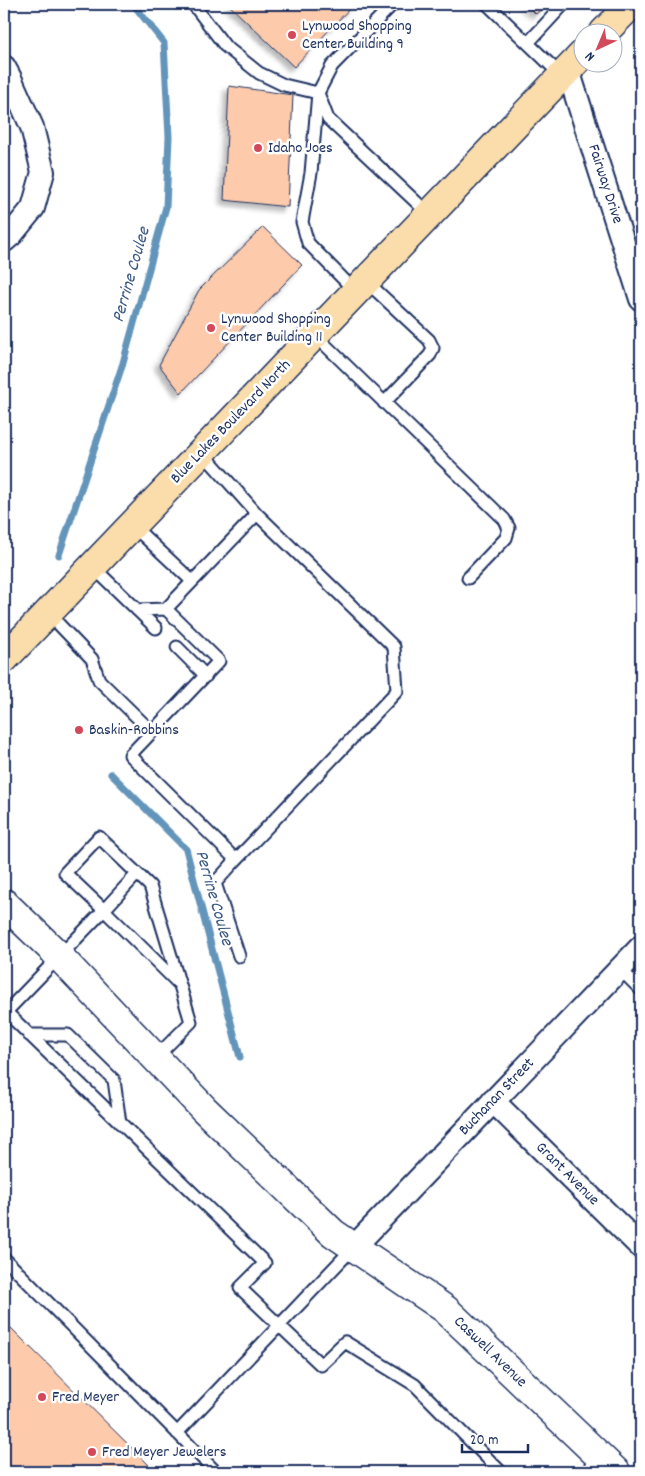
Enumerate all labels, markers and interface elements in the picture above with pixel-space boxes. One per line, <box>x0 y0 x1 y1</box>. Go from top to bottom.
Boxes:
place label: Lynwood Shopping Center Building 9 <box>302 15 412 56</box>
north arrow <box>572 22 622 72</box>
marker: Lynwood Shopping Center Building 9 <box>286 29 298 41</box>
text: N <box>581 46 600 66</box>
place label: Idaho Joes <box>268 137 333 160</box>
street label: Fairway Drive <box>581 141 629 227</box>
marker: Idaho Joes <box>252 142 264 154</box>
water label: Perrine Coulee <box>106 223 158 325</box>
place label: Lynwood Shopping Center Building 11 <box>221 308 331 349</box>
marker: Lynwood Shopping Center Building 11 <box>205 322 217 334</box>
street label: Blue Lakes Boulevard North <box>165 355 297 489</box>
place label: Baskin-Robbins <box>89 719 179 742</box>
marker: Baskin-Robbins <box>73 724 85 736</box>
water label: Perrine Coulee <box>187 848 239 950</box>
street label: Buchanan Street <box>454 1053 540 1141</box>
street label: Grant Avenue <box>530 1137 604 1211</box>
street label: Caswell Avenue <box>448 1311 532 1393</box>
place label: Fred Meyer <box>52 1386 119 1409</box>
marker: Fred Meyer <box>36 1391 48 1403</box>
scale bar <box>462 1421 529 1453</box>
text: 20 m <box>470 1430 498 1452</box>
place label: Fred Meyer Jewelers <box>102 1441 227 1464</box>
marker: Fred Meyer Jewelers <box>86 1446 98 1458</box>

